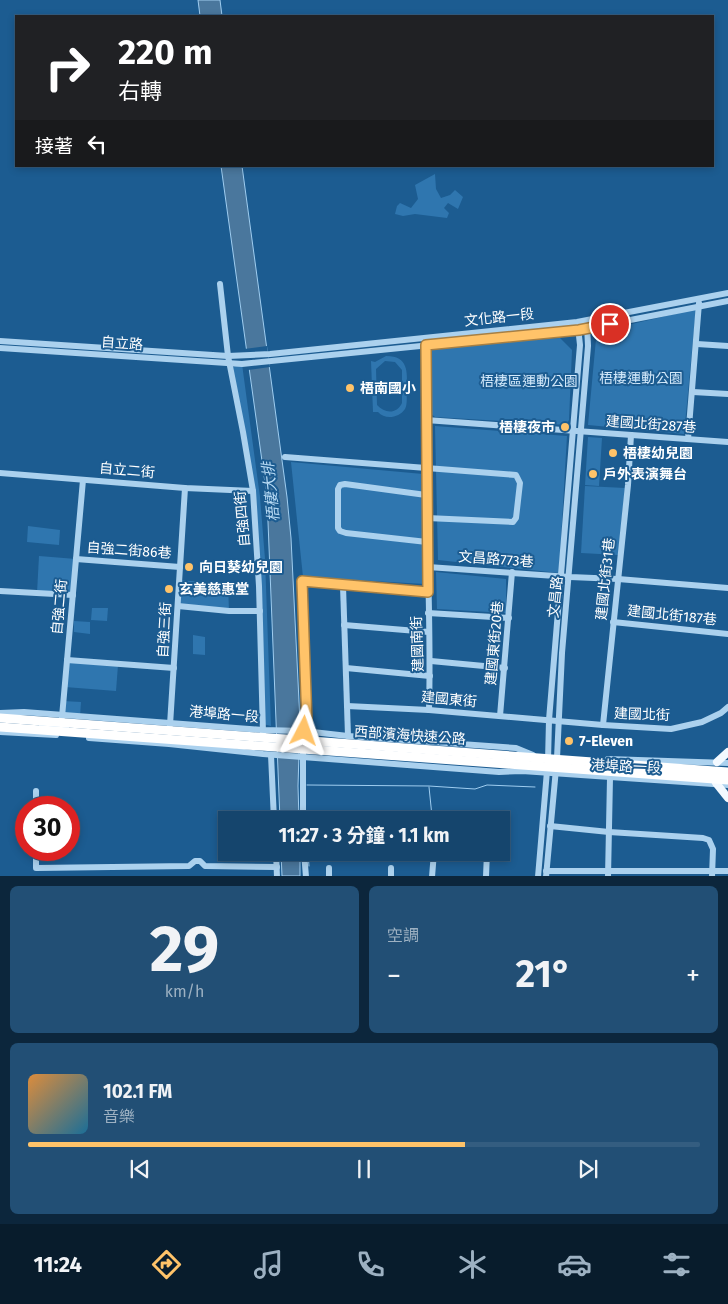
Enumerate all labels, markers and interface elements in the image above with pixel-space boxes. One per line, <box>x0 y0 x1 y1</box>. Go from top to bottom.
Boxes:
text: 220 m <box>118 31 213 73</box>
icon: right <box>35 35 100 100</box>
text: 右轉 <box>118 78 162 105</box>
icon: left <box>83 130 111 158</box>
text: 接著 <box>35 135 73 158</box>
pin <box>589 303 631 345</box>
street label: 文化路一段 <box>463 305 535 330</box>
icon: arrive <box>596 310 624 338</box>
street label: 自立路 <box>100 334 144 353</box>
park label: 梧棲運動公園 <box>599 370 683 387</box>
park label: 梧棲區運動公園 <box>480 373 578 390</box>
place label: 梧南國小 <box>360 380 416 397</box>
marker: 梧南國小 <box>344 382 356 394</box>
street label: 建國北街287巷 <box>605 413 697 436</box>
place label: 梧棲夜市 <box>499 419 555 436</box>
marker: 梧棲夜市 <box>559 421 571 433</box>
place label: 梧棲幼兒園 <box>623 445 693 462</box>
marker: 梧棲幼兒園 <box>607 447 619 459</box>
water label: 梧棲大排 <box>259 459 283 523</box>
street label: 自立二街 <box>98 460 156 481</box>
place label: 戶外表演舞台 <box>603 466 687 483</box>
marker: 戶外表演舞台 <box>587 468 599 480</box>
street label: 自強四街 <box>232 490 253 548</box>
street label: 建國北街31巷 <box>593 537 618 621</box>
street label: 自強二街86巷 <box>86 539 172 562</box>
street label: 文昌路773巷 <box>458 548 534 571</box>
place label: 向日葵幼兒園 <box>199 559 283 576</box>
marker: 向日葵幼兒園 <box>183 561 195 573</box>
street label: 文昌路 <box>545 575 566 619</box>
street label: 自強二街 <box>49 578 70 636</box>
place label: 玄美慈惠堂 <box>179 581 249 598</box>
marker: 玄美慈惠堂 <box>163 583 175 595</box>
street label: 建國東街20巷 <box>482 600 507 686</box>
street label: 自強三街 <box>155 602 174 658</box>
street label: 建國北街187巷 <box>626 602 717 629</box>
street label: 建國南街 <box>408 616 427 672</box>
street label: 建國東街 <box>420 689 478 710</box>
street label: 港埠路一段 <box>188 703 260 726</box>
position arrow <box>277 704 329 756</box>
street label: 建國北街 <box>614 705 670 724</box>
street label: 西部濱海快速公路 <box>354 723 466 748</box>
place label: 7-Eleven <box>579 733 633 750</box>
marker: 7-Eleven <box>563 735 575 747</box>
street label: 港埠路一段 <box>591 756 661 777</box>
speed limit sign: 30 <box>15 796 80 861</box>
text: 11:27 · 3 分鐘 · 1.1 km <box>278 824 450 847</box>
text: 29 <box>150 910 219 988</box>
text: 空調 <box>387 926 419 945</box>
text: 21° <box>515 951 572 997</box>
text: − <box>387 959 401 992</box>
text: + <box>686 959 700 992</box>
text: km/h <box>165 982 204 1001</box>
text: 102.1 FM <box>103 1080 172 1103</box>
text: 音樂 <box>103 1107 135 1126</box>
icon: previous <box>126 1155 154 1183</box>
icon: pause <box>350 1155 378 1183</box>
icon: next <box>574 1155 602 1183</box>
icon: directions <box>149 1247 184 1282</box>
icon: music <box>251 1247 286 1282</box>
icon: phone <box>353 1247 388 1282</box>
icon: climate <box>455 1247 490 1282</box>
icon: car <box>557 1247 592 1282</box>
icon: filters <box>659 1247 694 1282</box>
text: 11:24 <box>34 1251 82 1278</box>

